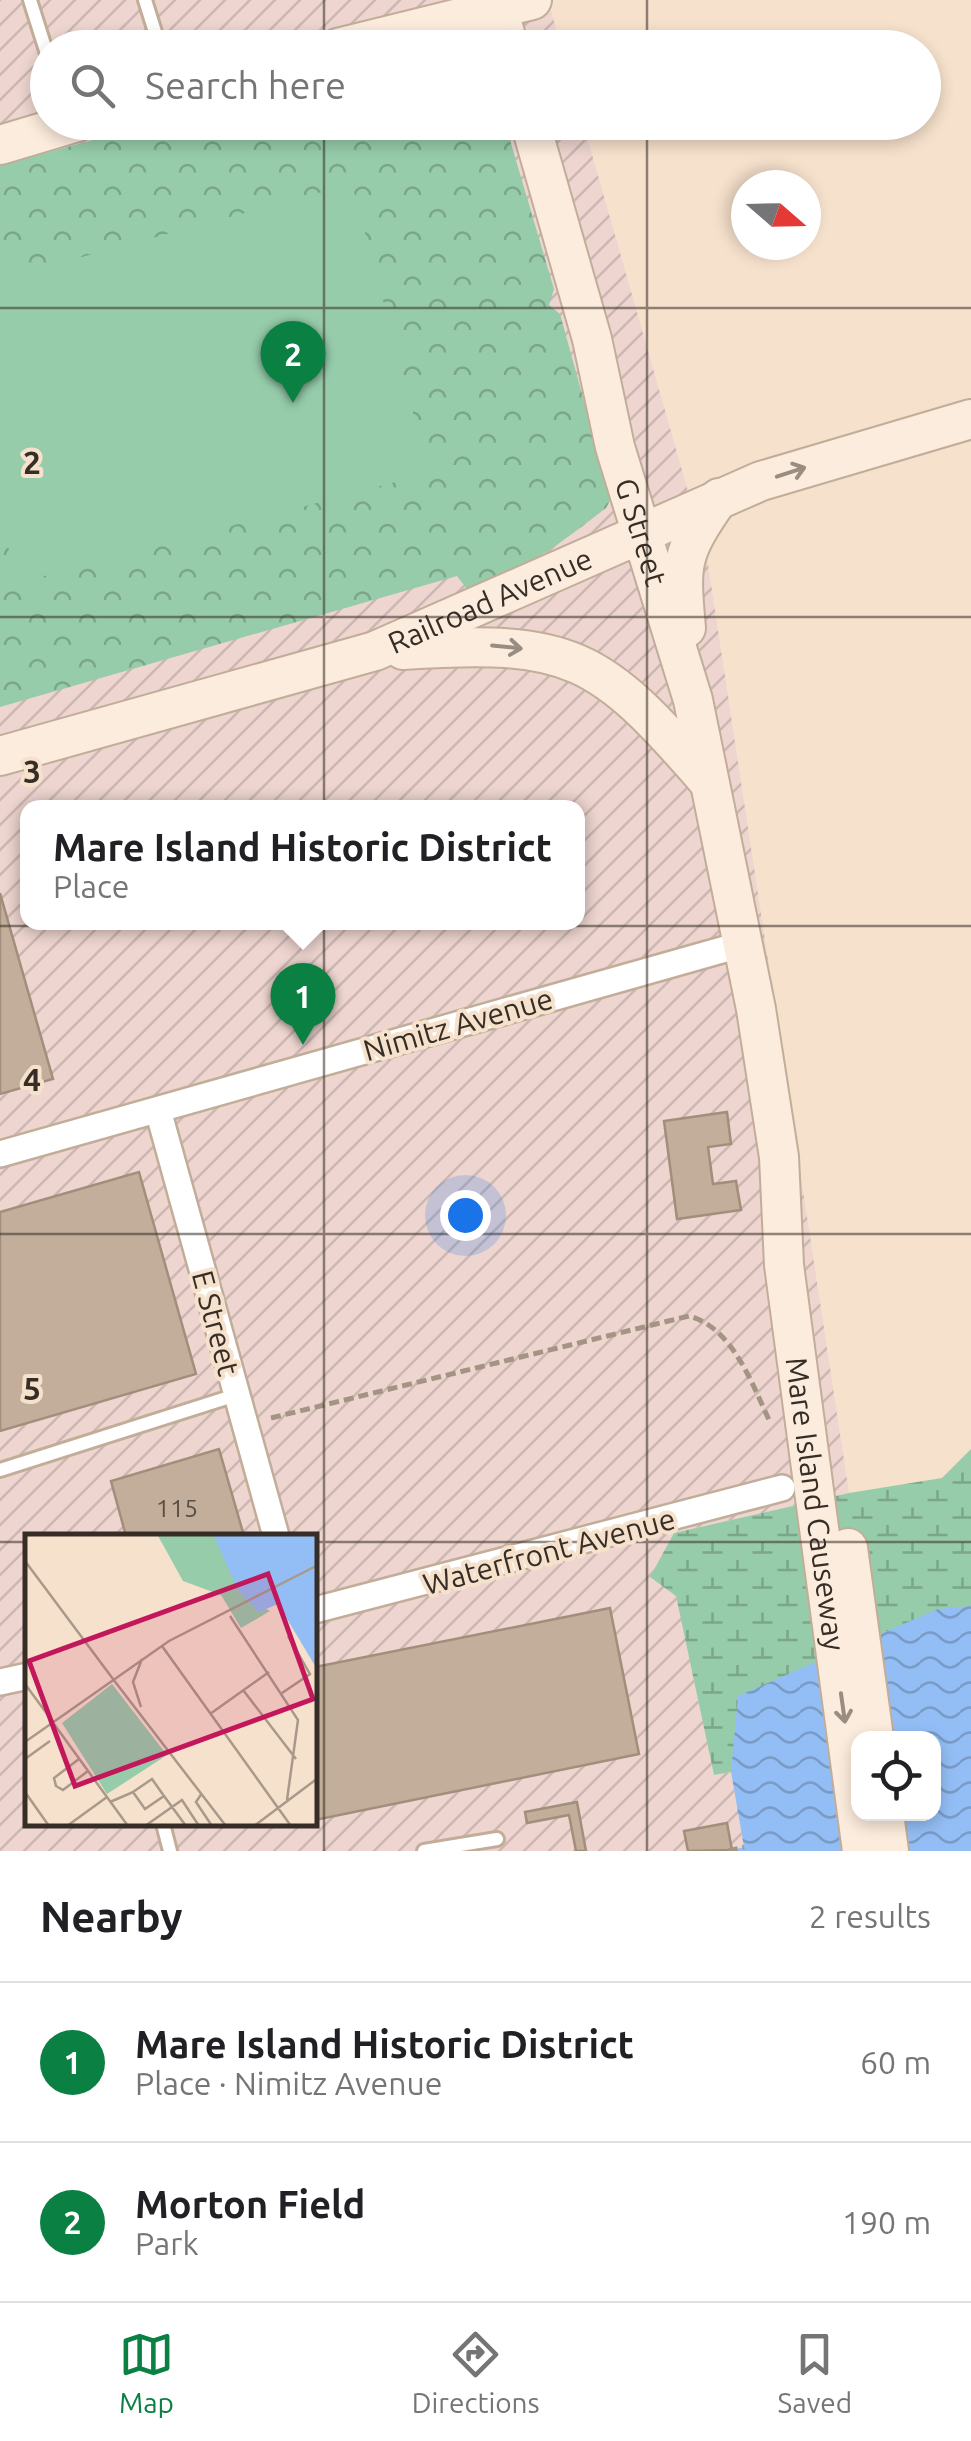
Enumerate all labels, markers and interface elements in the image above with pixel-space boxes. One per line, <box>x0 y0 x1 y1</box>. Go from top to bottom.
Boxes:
search box <box>30 30 941 140</box>
icon: search <box>65 58 120 113</box>
text: Search here <box>145 64 346 106</box>
north arrow <box>731 170 821 260</box>
pin: 2 <box>260 320 326 403</box>
text: 2 <box>23 444 41 480</box>
one-way arrow <box>774 461 806 479</box>
street label: G Street <box>609 474 674 590</box>
street label: Railroad Avenue <box>383 541 597 660</box>
one-way arrow <box>491 638 523 657</box>
text: 3 <box>23 753 41 789</box>
popup <box>20 800 585 930</box>
text: Mare Island Historic District <box>53 826 552 868</box>
text: Place <box>53 868 129 904</box>
pin: 1 <box>270 962 336 1045</box>
street label: Nimitz Avenue <box>359 981 557 1067</box>
text: 4 <box>23 1061 41 1097</box>
your location <box>440 1190 491 1241</box>
street label: E Street <box>186 1267 246 1379</box>
street label: Mare Island Causeway <box>779 1355 852 1653</box>
text: 5 <box>23 1370 41 1406</box>
house number: 115 <box>156 1494 198 1522</box>
street label: Waterfront Avenue <box>419 1501 679 1601</box>
inset map <box>25 1534 318 1826</box>
one-way arrow <box>834 1692 853 1724</box>
map controls <box>851 1731 941 1821</box>
button: locate <box>851 1731 941 1821</box>
text: Nearby <box>40 1893 183 1940</box>
text: 2 results <box>809 1898 931 1934</box>
text: Mare Island Historic District <box>135 2023 634 2065</box>
text: 1 <box>63 2044 82 2080</box>
text: 60 m <box>860 2044 931 2080</box>
text: Place · Nimitz Avenue <box>135 2065 442 2101</box>
text: Morton Field <box>135 2183 365 2225</box>
text: 2 <box>63 2204 82 2240</box>
text: 190 m <box>842 2204 931 2240</box>
text: Park <box>135 2225 199 2261</box>
tab: Map <box>119 2327 174 2418</box>
tab: Directions <box>412 2327 540 2418</box>
tab: Saved <box>778 2327 852 2418</box>

